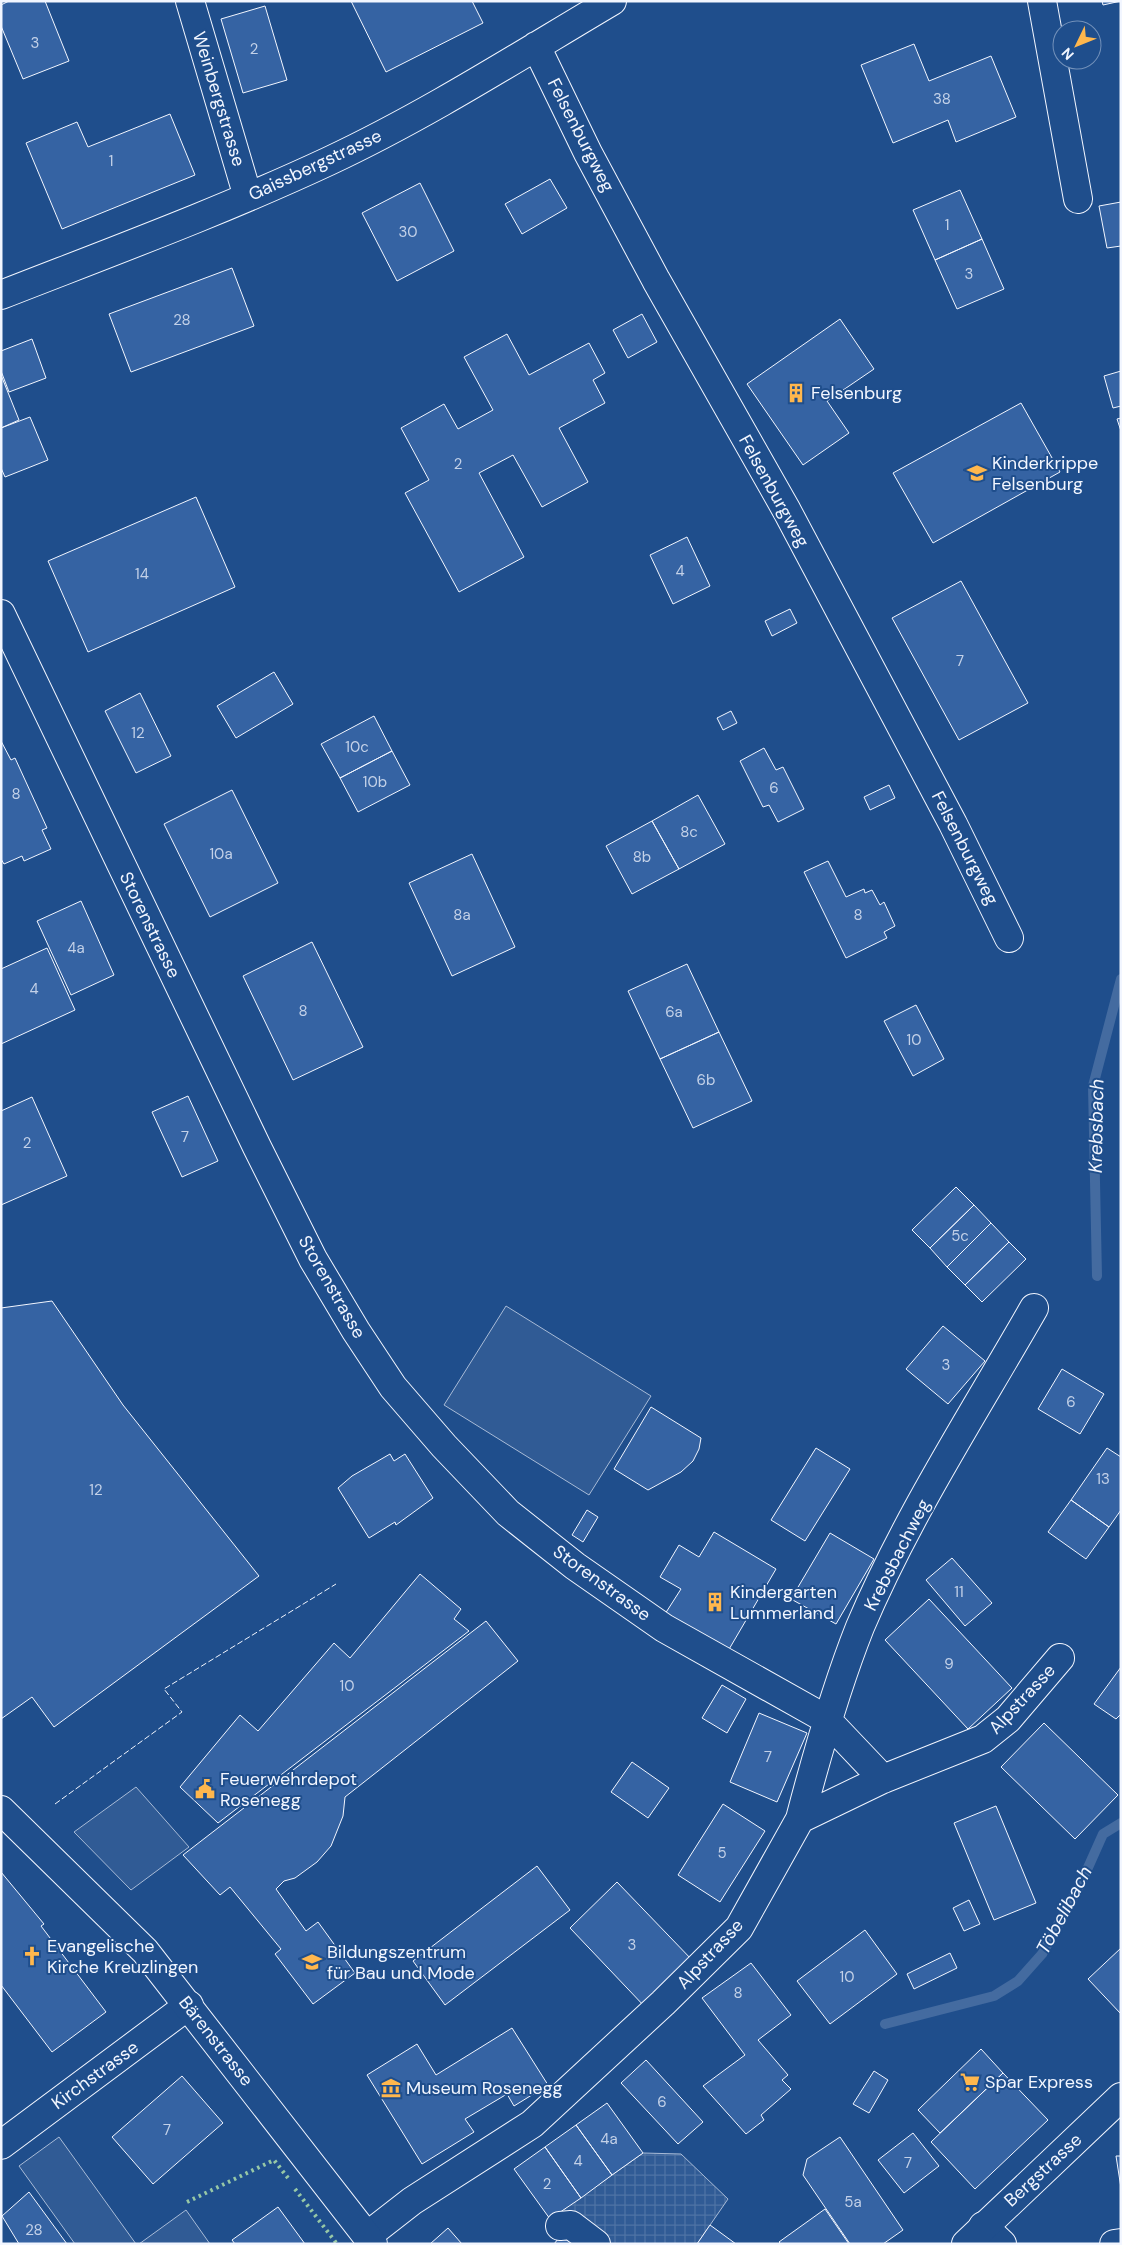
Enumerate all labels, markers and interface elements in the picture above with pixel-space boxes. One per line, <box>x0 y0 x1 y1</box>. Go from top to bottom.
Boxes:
north arrow <box>1052 20 1102 70</box>
street label: Weinbergstrasse <box>187 29 251 169</box>
house number: 3 <box>31 33 39 53</box>
house number: 2 <box>250 39 258 59</box>
text: N <box>1057 44 1078 64</box>
street label: Felsenburgweg <box>542 74 620 196</box>
house number: 38 <box>933 89 951 109</box>
street label: Gaissbergstrasse <box>245 124 385 206</box>
house number: 1 <box>109 151 113 171</box>
house number: 1 <box>945 215 949 235</box>
house number: 30 <box>398 222 418 242</box>
house number: 3 <box>965 264 973 284</box>
house number: 28 <box>173 310 191 330</box>
place label: Felsenburg <box>811 381 902 405</box>
building icon: Felsenburg <box>785 382 807 404</box>
street label: Felsenburgweg <box>733 431 815 551</box>
place label: Kinderkrippe Felsenburg <box>992 451 1098 496</box>
house number: 2 <box>454 454 462 474</box>
school or university icon: Kinderkrippe Felsenburg <box>966 462 988 484</box>
house number: 4 <box>675 561 685 581</box>
house number: 14 <box>135 564 149 584</box>
house number: 7 <box>956 651 964 671</box>
house number: 12 <box>131 723 145 743</box>
house number: 10c <box>345 737 369 757</box>
house number: 10b <box>363 772 387 792</box>
house number: 6 <box>769 778 779 798</box>
house number: 8 <box>11 784 21 804</box>
street label: Felsenburgweg <box>926 787 1004 909</box>
house number: 8c <box>680 822 698 842</box>
house number: 10a <box>209 844 233 864</box>
house number: 8b <box>633 847 651 867</box>
street label: Storenstrasse <box>114 868 186 982</box>
house number: 8a <box>453 905 471 925</box>
house number: 8 <box>853 905 863 925</box>
house number: 4a <box>67 938 85 958</box>
house number: 4 <box>29 979 39 999</box>
house number: 8 <box>298 1001 308 1021</box>
house number: 6a <box>665 1002 683 1022</box>
house number: 10 <box>907 1030 921 1050</box>
house number: 6b <box>697 1070 715 1090</box>
water label: Krebsbach <box>1083 1079 1109 1173</box>
house number: 7 <box>181 1127 189 1147</box>
house number: 2 <box>23 1133 31 1153</box>
house number: 5c <box>951 1226 969 1246</box>
street label: Storenstrasse <box>293 1231 371 1343</box>
house number: 3 <box>942 1355 950 1375</box>
house number: 6 <box>1066 1392 1076 1412</box>
house number: 13 <box>1096 1469 1110 1489</box>
house number: 12 <box>89 1480 103 1500</box>
street label: Krebsbachweg <box>858 1495 936 1615</box>
street label: Storenstrasse <box>548 1539 656 1627</box>
place label: Kindergarten Lummerland <box>730 1580 837 1625</box>
house number: 11 <box>954 1582 964 1602</box>
building icon: Kindergarten Lummerland <box>704 1591 726 1613</box>
house number: 9 <box>944 1654 954 1674</box>
street label: Alpstrasse <box>983 1659 1061 1739</box>
house number: 10 <box>340 1676 354 1696</box>
house number: 7 <box>764 1747 772 1767</box>
place label: Feuerwehrdepot Rosenegg <box>220 1767 357 1812</box>
public building icon: Feuerwehrdepot Rosenegg <box>194 1778 216 1800</box>
house number: 5 <box>717 1843 727 1863</box>
water label: Töbelibach <box>1030 1862 1098 1958</box>
street label: Alpstrasse <box>671 1914 749 1994</box>
place label: Evangelische Kirche Kreuzlingen <box>47 1934 198 1979</box>
house number: 3 <box>628 1935 636 1955</box>
place label: Bildungszentrum für Bau und Mode <box>327 1940 475 1985</box>
church icon: Evangelische Kirche Kreuzlingen <box>21 1945 43 1967</box>
school or university icon: Bildungszentrum für Bau und Mode <box>301 1951 323 1973</box>
house number: 10 <box>840 1967 854 1987</box>
house number: 8 <box>733 1983 743 2003</box>
street label: Bärenstrasse <box>173 1991 259 2091</box>
street label: Kirchstrasse <box>47 2035 143 2115</box>
place label: Spar Express <box>985 2070 1093 2094</box>
supermarket icon: Spar Express <box>959 2071 981 2093</box>
place label: Museum Rosenegg <box>406 2076 563 2100</box>
museum icon: Museum Rosenegg <box>380 2077 402 2099</box>
house number: 6 <box>657 2092 667 2112</box>
house number: 7 <box>163 2120 171 2140</box>
street label: Bergstrasse <box>999 2128 1087 2212</box>
house number: 4a <box>600 2129 618 2149</box>
house number: 4 <box>573 2151 583 2171</box>
house number: 7 <box>904 2153 912 2173</box>
house number: 2 <box>543 2174 551 2194</box>
house number: 5a <box>844 2192 862 2212</box>
house number: 28 <box>25 2220 43 2240</box>

